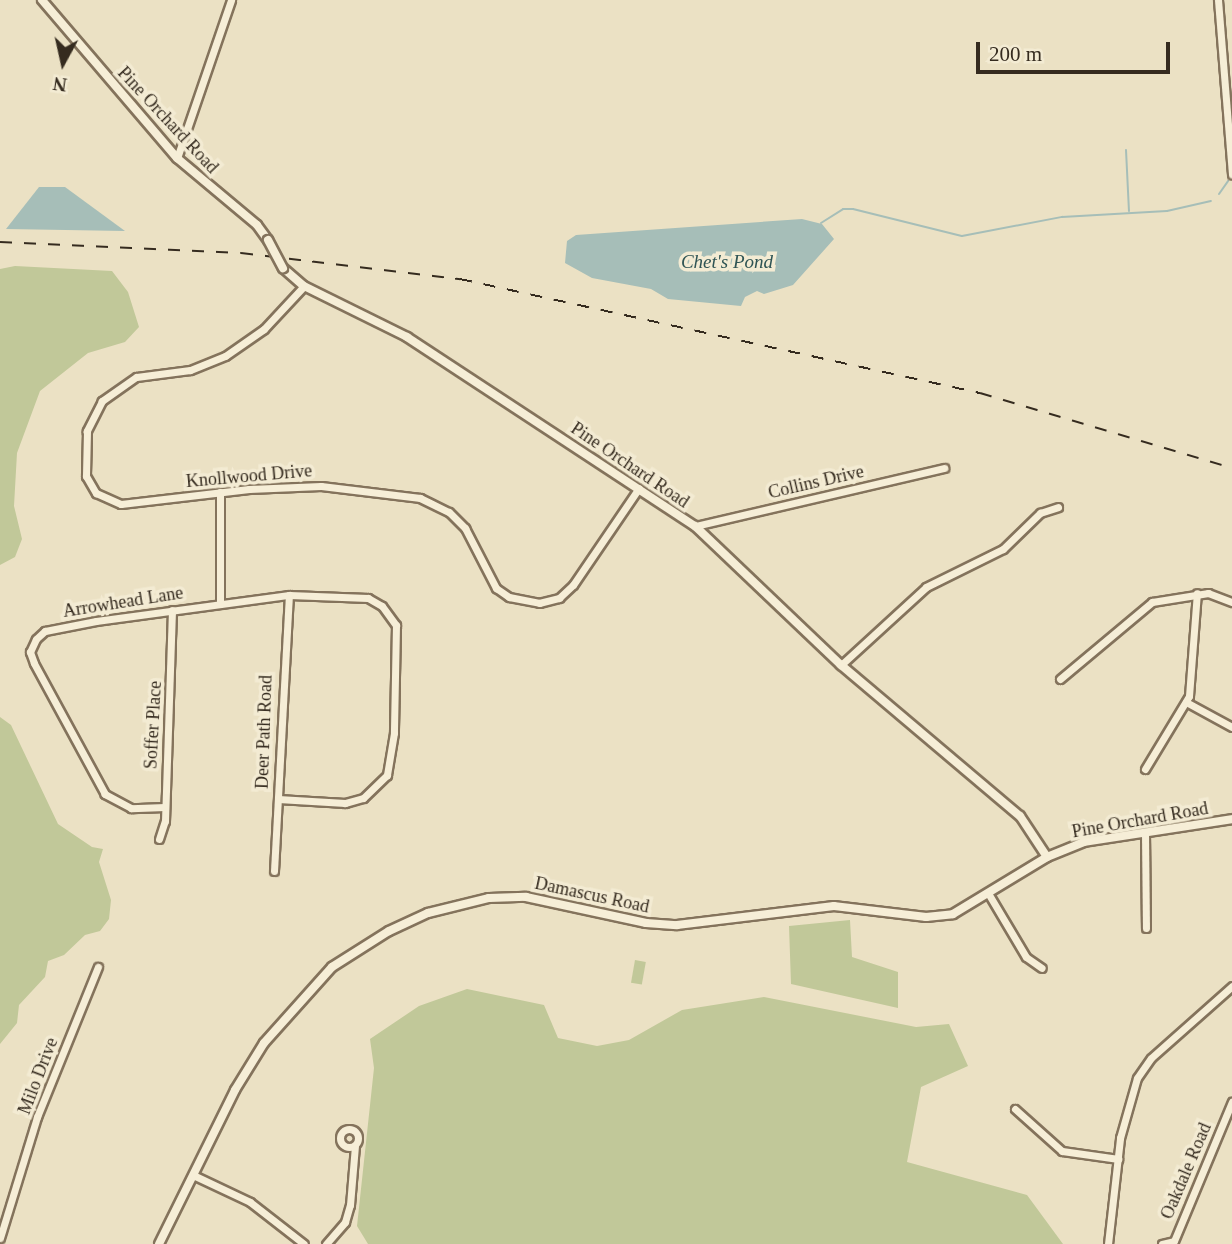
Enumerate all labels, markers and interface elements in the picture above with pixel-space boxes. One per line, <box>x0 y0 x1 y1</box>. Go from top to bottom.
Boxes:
north arrow <box>28 28 98 98</box>
scale bar <box>980 28 1174 72</box>
text: 200 m <box>989 42 1042 66</box>
street label: Pine Orchard Road <box>113 62 223 178</box>
text: N <box>52 73 68 96</box>
water label: Chet's Pond <box>681 251 773 273</box>
street label: Pine Orchard Road <box>567 417 693 513</box>
street label: Knollwood Drive <box>185 460 313 492</box>
street label: Collins Drive <box>766 461 866 503</box>
street label: Arrowhead Lane <box>61 582 185 622</box>
street label: Deer Path Road <box>251 675 277 789</box>
street label: Soffer Place <box>140 680 166 770</box>
street label: Pine Orchard Road <box>1070 797 1210 843</box>
street label: Damascus Road <box>533 872 651 918</box>
street label: Milo Drive <box>13 1035 63 1117</box>
street label: Oakdale Road <box>1156 1120 1216 1222</box>

